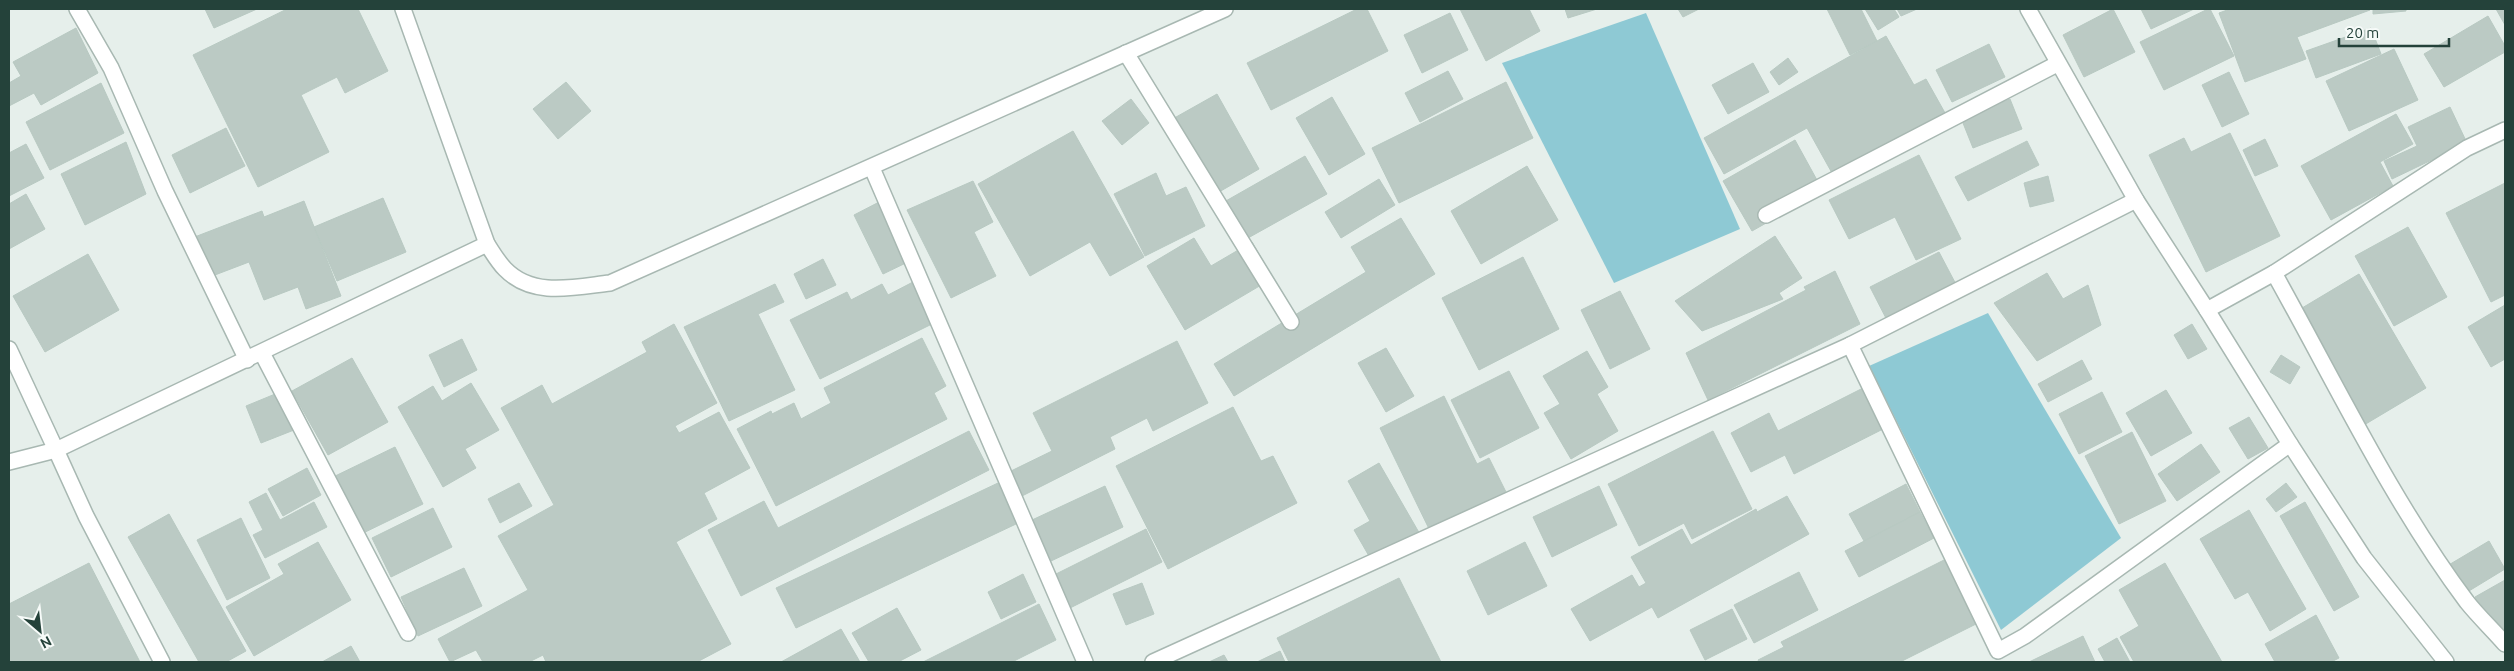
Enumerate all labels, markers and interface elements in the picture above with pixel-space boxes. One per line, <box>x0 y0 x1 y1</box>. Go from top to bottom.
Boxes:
scale bar <box>2339 15 2449 47</box>
text: 20 m <box>2346 24 2379 41</box>
north arrow <box>15 606 65 656</box>
text: N <box>38 633 54 652</box>

